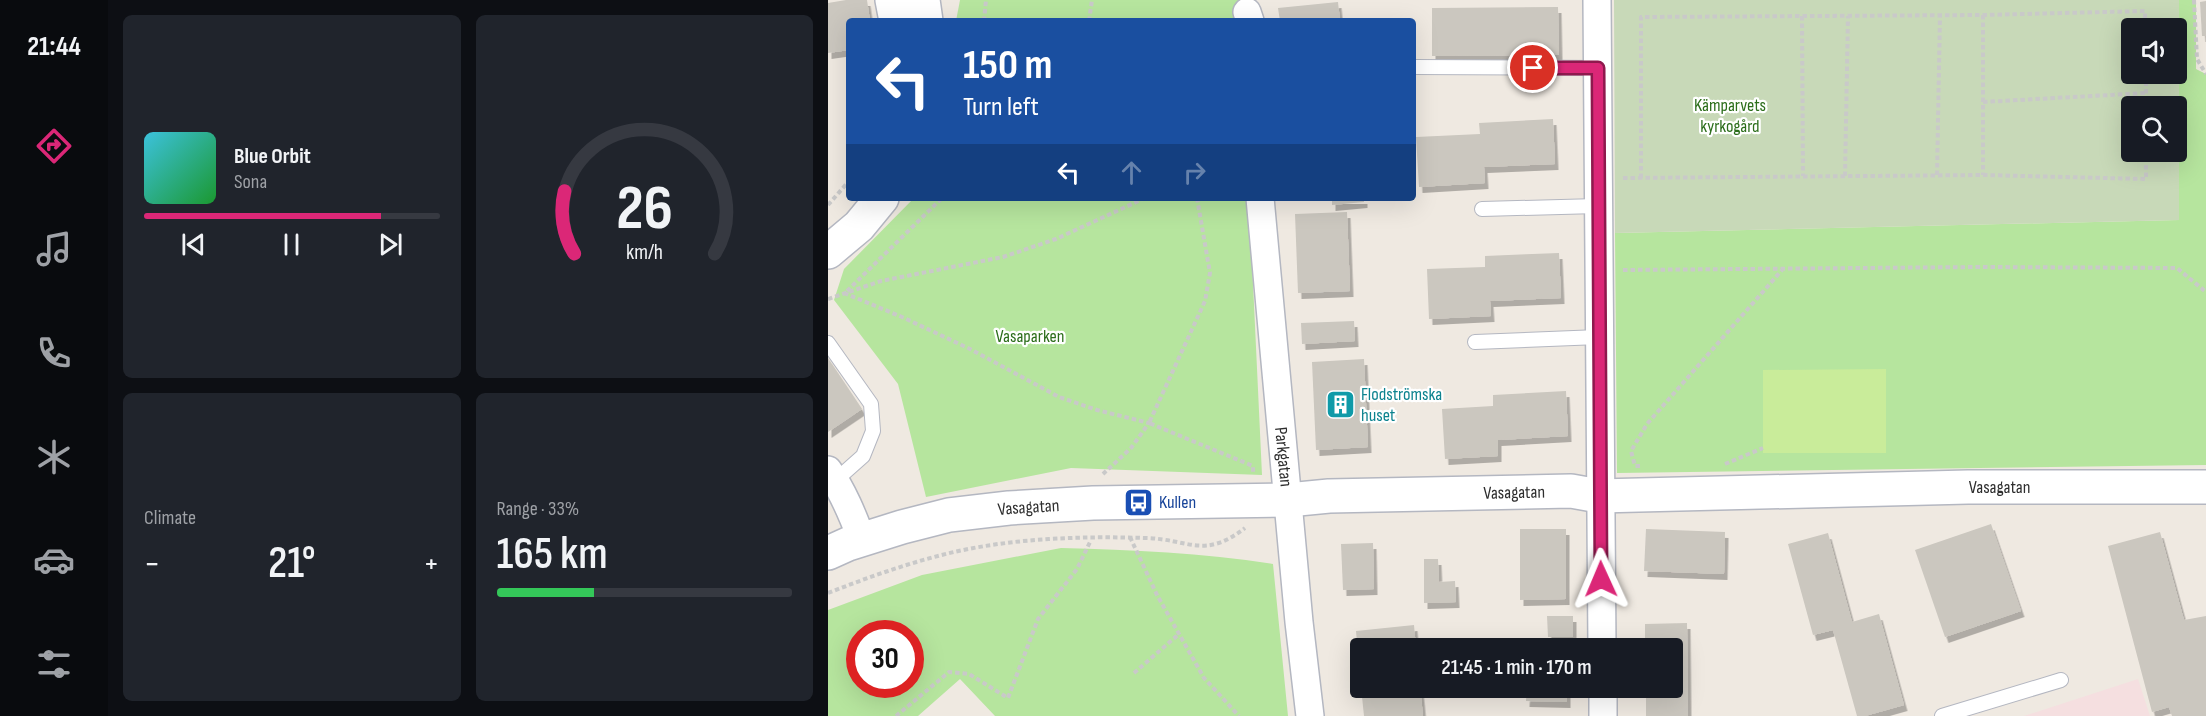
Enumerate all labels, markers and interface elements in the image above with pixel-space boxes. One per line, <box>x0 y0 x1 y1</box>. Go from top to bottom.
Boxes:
map controls <box>2121 18 2187 162</box>
button: sound <box>2121 18 2187 84</box>
text: 21:44 <box>27 31 81 63</box>
text: 150 m <box>963 40 1052 91</box>
icon: left <box>864 42 942 120</box>
pin <box>1507 42 1558 93</box>
icon: arrive <box>1516 51 1549 84</box>
text: Turn left <box>963 91 1039 123</box>
park label: Kämparvets kyrkogård <box>1694 95 1766 137</box>
button: search <box>2121 96 2187 162</box>
icon: directions <box>33 125 75 167</box>
text: Blue Orbit <box>234 143 311 170</box>
icon: left <box>1052 156 1085 189</box>
icon: ahead <box>1115 156 1148 189</box>
icon: right <box>1178 156 1211 189</box>
text: Sona <box>234 170 267 194</box>
text: 26 <box>616 172 673 247</box>
icon: music <box>33 228 75 270</box>
icon: previous <box>177 228 210 261</box>
icon: pause <box>275 228 308 261</box>
icon: next <box>374 228 407 261</box>
text: km/h <box>626 240 663 265</box>
park label: Vasaparken <box>996 326 1064 347</box>
icon: phone <box>33 332 75 374</box>
place label: Flodströmska huset <box>1361 384 1442 426</box>
building icon: Flodströmska huset <box>1324 388 1356 420</box>
street label: Parkgatan <box>1271 426 1297 488</box>
icon: climate <box>33 436 75 478</box>
street label: Vasagatan <box>1969 477 2030 498</box>
street label: Vasagatan <box>1483 481 1545 503</box>
bus stop icon: Kullen <box>1122 486 1154 518</box>
place label: Kullen <box>1159 492 1196 513</box>
street label: Vasagatan <box>997 495 1060 520</box>
text: Range · 33% <box>497 497 579 521</box>
text: Climate <box>144 506 196 530</box>
text: 165 km <box>497 527 608 582</box>
text: 21° <box>268 536 316 591</box>
icon: car <box>33 539 75 581</box>
text: − <box>144 544 160 584</box>
text: + <box>423 544 440 584</box>
position arrow <box>1569 547 1633 611</box>
speed limit sign: 30 <box>846 620 924 698</box>
icon: filters <box>33 643 75 685</box>
text: 21:45 · 1 min · 170 m <box>1441 654 1592 681</box>

